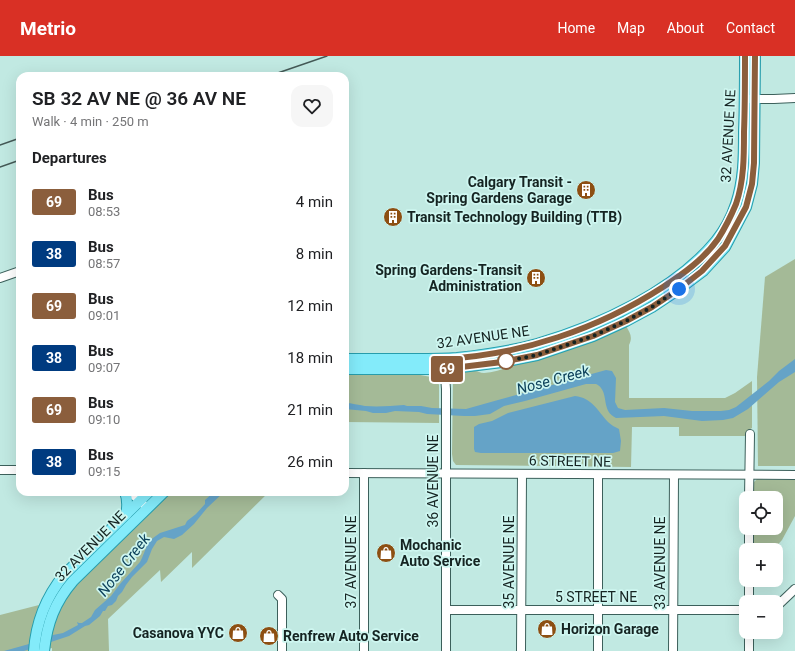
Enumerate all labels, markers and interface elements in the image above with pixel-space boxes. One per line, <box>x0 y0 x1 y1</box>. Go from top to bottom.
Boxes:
text: Metrio <box>20 17 76 40</box>
text: Home <box>557 20 595 36</box>
text: Map <box>617 20 645 36</box>
text: About <box>667 20 704 36</box>
text: Contact <box>726 20 775 36</box>
button: heart <box>291 85 333 127</box>
text: SB 32 AV NE @ 36 AV NE <box>32 87 246 110</box>
street label: 32 AVENUE NE <box>718 89 738 183</box>
text: Walk · 4 min · 250 m <box>32 114 149 129</box>
text: Departures <box>32 149 107 167</box>
place label: Calgary Transit - Spring Gardens Garage <box>426 174 572 206</box>
building icon: Calgary Transit - Spring Gardens Garage <box>575 179 597 201</box>
text: Bus <box>88 186 114 204</box>
text: 4 min <box>296 193 333 211</box>
text: 69 <box>46 194 62 210</box>
text: 08:53 <box>88 204 120 219</box>
building icon: Transit Technology Building (TTB) <box>382 206 404 228</box>
place label: Transit Technology Building (TTB) <box>407 209 622 226</box>
text: Bus <box>88 238 114 256</box>
text: 8 min <box>296 245 333 263</box>
text: 38 <box>46 246 62 262</box>
text: 08:57 <box>88 256 120 271</box>
place label: Spring Gardens-Transit Administration <box>375 262 522 294</box>
building icon: Spring Gardens-Transit Administration <box>525 267 547 289</box>
your location <box>669 279 689 299</box>
text: Bus <box>88 290 114 308</box>
text: 12 min <box>287 297 333 315</box>
text: 69 <box>46 298 62 314</box>
text: 09:01 <box>88 308 120 323</box>
street label: 32 AVENUE NE <box>436 323 530 351</box>
text: Bus <box>88 342 114 360</box>
text: 18 min <box>287 349 333 367</box>
text: 38 <box>46 350 62 366</box>
unlabelled marker <box>497 352 515 370</box>
line badge: 69 <box>429 356 465 382</box>
text: 09:07 <box>88 360 120 375</box>
text: 69 <box>439 361 455 377</box>
water label: Nose Creek <box>515 361 592 398</box>
text: Bus <box>88 394 114 412</box>
text: 21 min <box>287 401 333 419</box>
text: 69 <box>46 402 62 418</box>
text: 09:10 <box>88 412 120 427</box>
street label: 36 AVENUE NE <box>425 434 441 528</box>
text: Bus <box>88 446 114 464</box>
street label: 6 STREET NE <box>529 452 611 470</box>
text: 26 min <box>287 453 333 471</box>
text: 38 <box>46 454 62 470</box>
text: 09:15 <box>88 464 120 479</box>
map controls <box>739 491 783 639</box>
button: locate <box>739 491 783 535</box>
street label: 32 AVENUE NE <box>51 507 129 585</box>
street label: 37 AVENUE NE <box>343 515 359 609</box>
street label: 35 AVENUE NE <box>501 515 517 609</box>
street label: 33 AVENUE NE <box>652 516 668 610</box>
water label: Nose Creek <box>94 530 154 600</box>
place label: Mochanic Auto Service <box>400 537 481 569</box>
shop icon: Mochanic Auto Service <box>375 542 397 564</box>
button: + <box>739 543 783 587</box>
street label: 5 STREET NE <box>555 589 637 605</box>
button: − <box>739 595 783 639</box>
shop icon: Horizon Garage <box>536 618 558 640</box>
place label: Horizon Garage <box>561 621 659 637</box>
shop icon: Casanova YYC <box>227 622 249 644</box>
place label: Casanova YYC <box>133 625 224 641</box>
shop icon: Renfrew Auto Service <box>258 625 280 647</box>
place label: Renfrew Auto Service <box>283 628 419 644</box>

